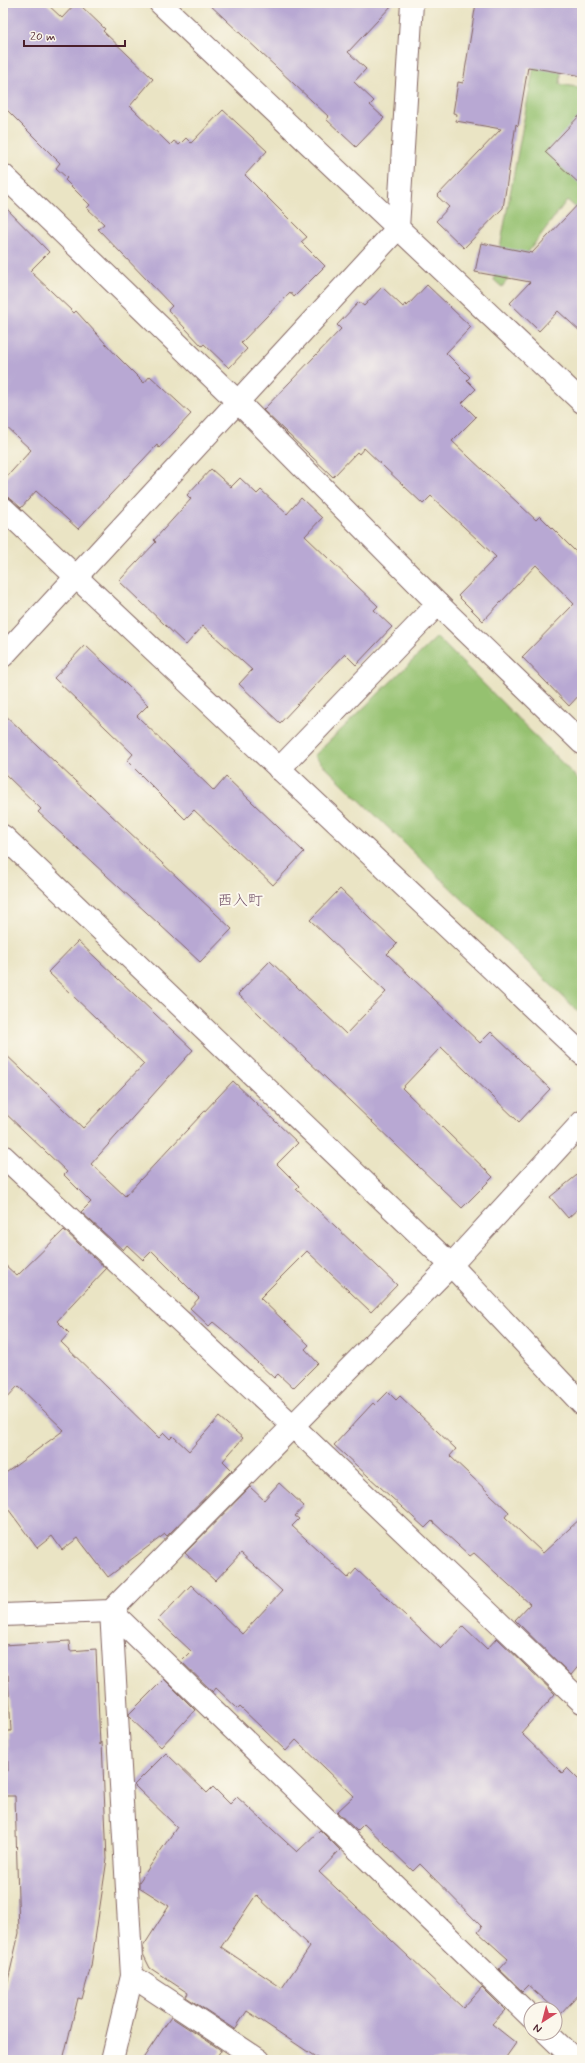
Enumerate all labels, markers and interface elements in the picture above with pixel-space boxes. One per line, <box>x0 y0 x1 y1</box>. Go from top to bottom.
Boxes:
scale bar <box>24 22 125 48</box>
text: 20 m <box>30 29 56 45</box>
district label: 西入町 <box>217 891 263 911</box>
north arrow <box>523 2001 563 2041</box>
text: N <box>531 2020 545 2036</box>

